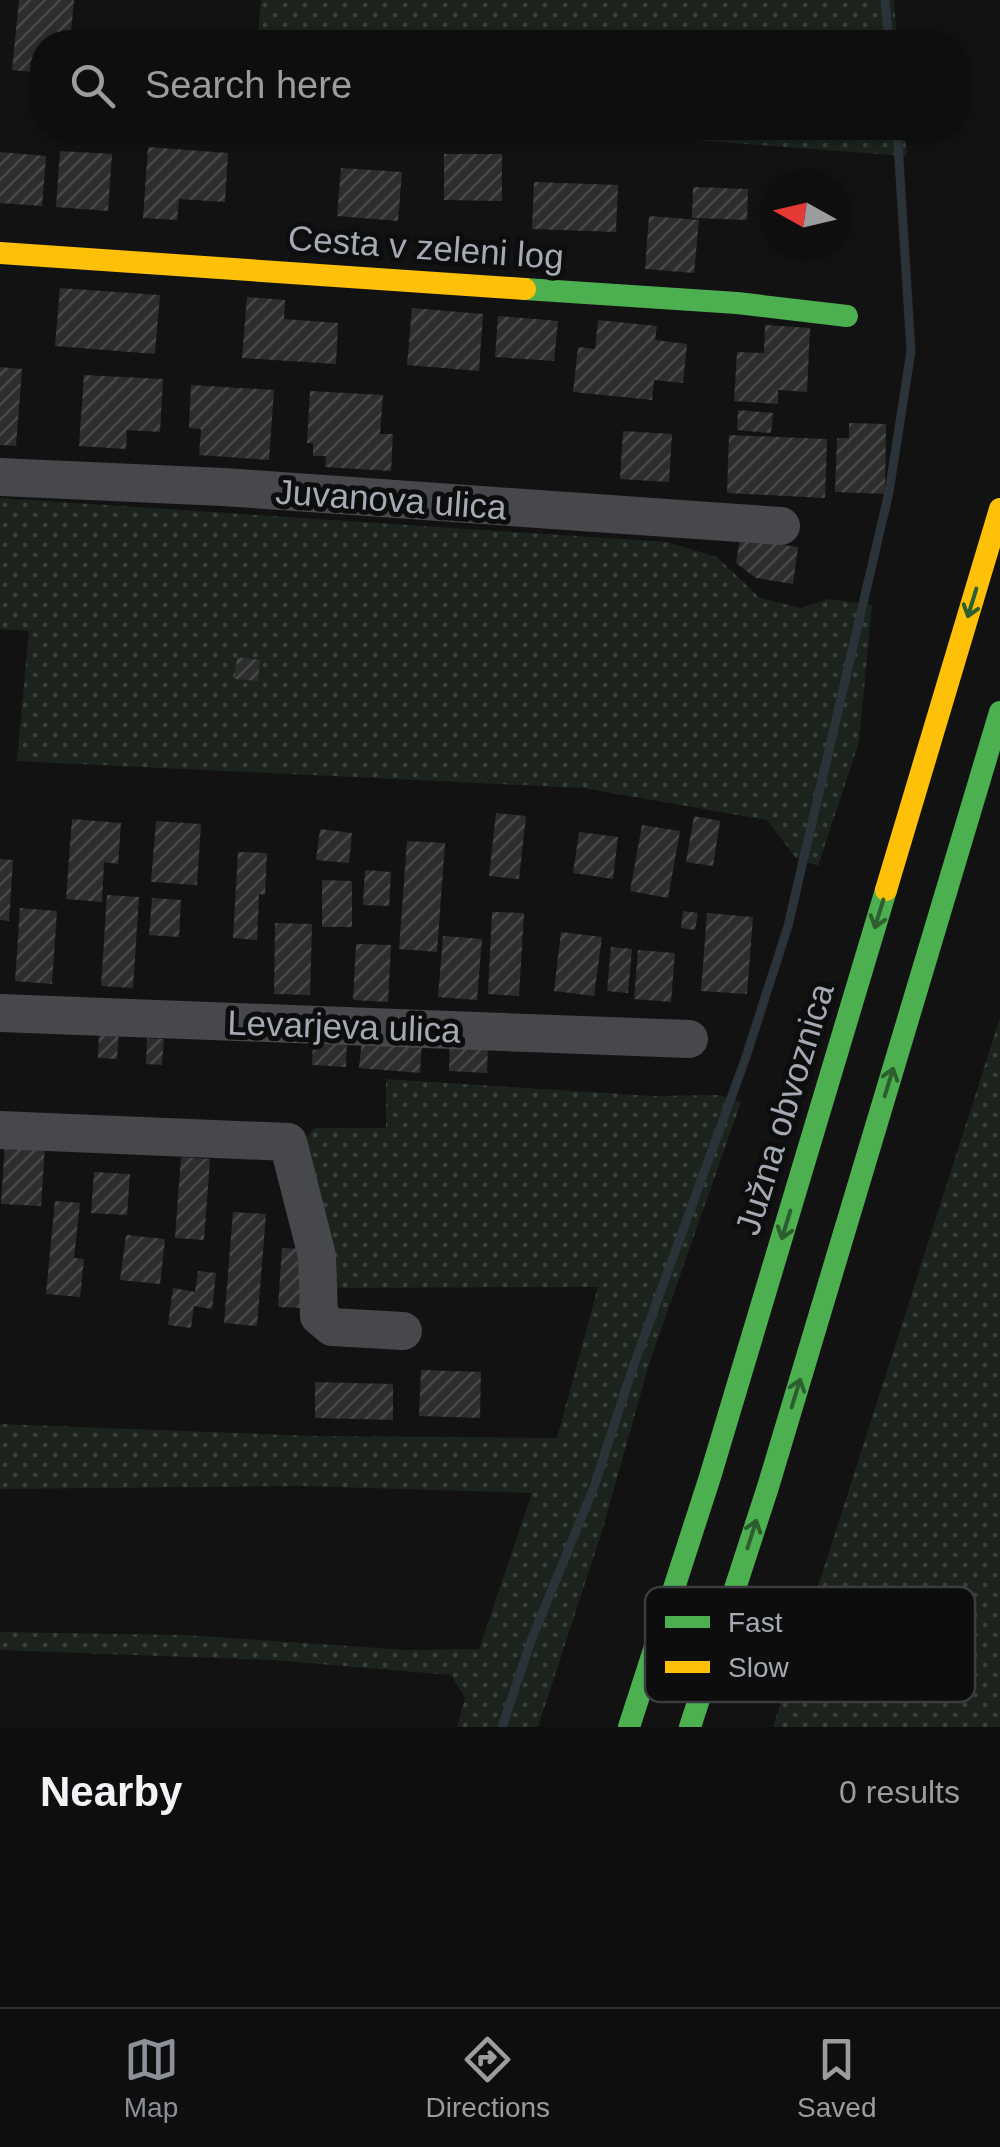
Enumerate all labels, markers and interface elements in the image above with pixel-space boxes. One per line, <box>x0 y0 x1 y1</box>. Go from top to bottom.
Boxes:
search box <box>30 30 970 140</box>
icon: search <box>65 58 120 113</box>
text: Search here <box>145 64 352 106</box>
north arrow <box>760 170 850 260</box>
street label: Cesta v zeleni log <box>287 218 565 276</box>
street label: Juvanova ulica <box>274 471 508 527</box>
one-way arrow <box>962 586 980 618</box>
one-way arrow <box>869 898 887 929</box>
street label: Južna obvoznica <box>727 978 841 1239</box>
street label: Levarjeva ulica <box>227 1002 462 1050</box>
one-way arrow <box>881 1067 899 1098</box>
one-way arrow <box>776 1209 794 1241</box>
one-way arrow <box>788 1378 806 1409</box>
one-way arrow <box>745 1519 763 1551</box>
legend <box>645 1587 975 1702</box>
text: Fast <box>728 1607 783 1638</box>
text: Slow <box>728 1652 789 1683</box>
text: Nearby <box>40 1768 182 1815</box>
text: 0 results <box>839 1774 960 1810</box>
tab: Map <box>124 2032 179 2124</box>
tab: Directions <box>426 2032 550 2124</box>
tab: Saved <box>797 2032 876 2124</box>

